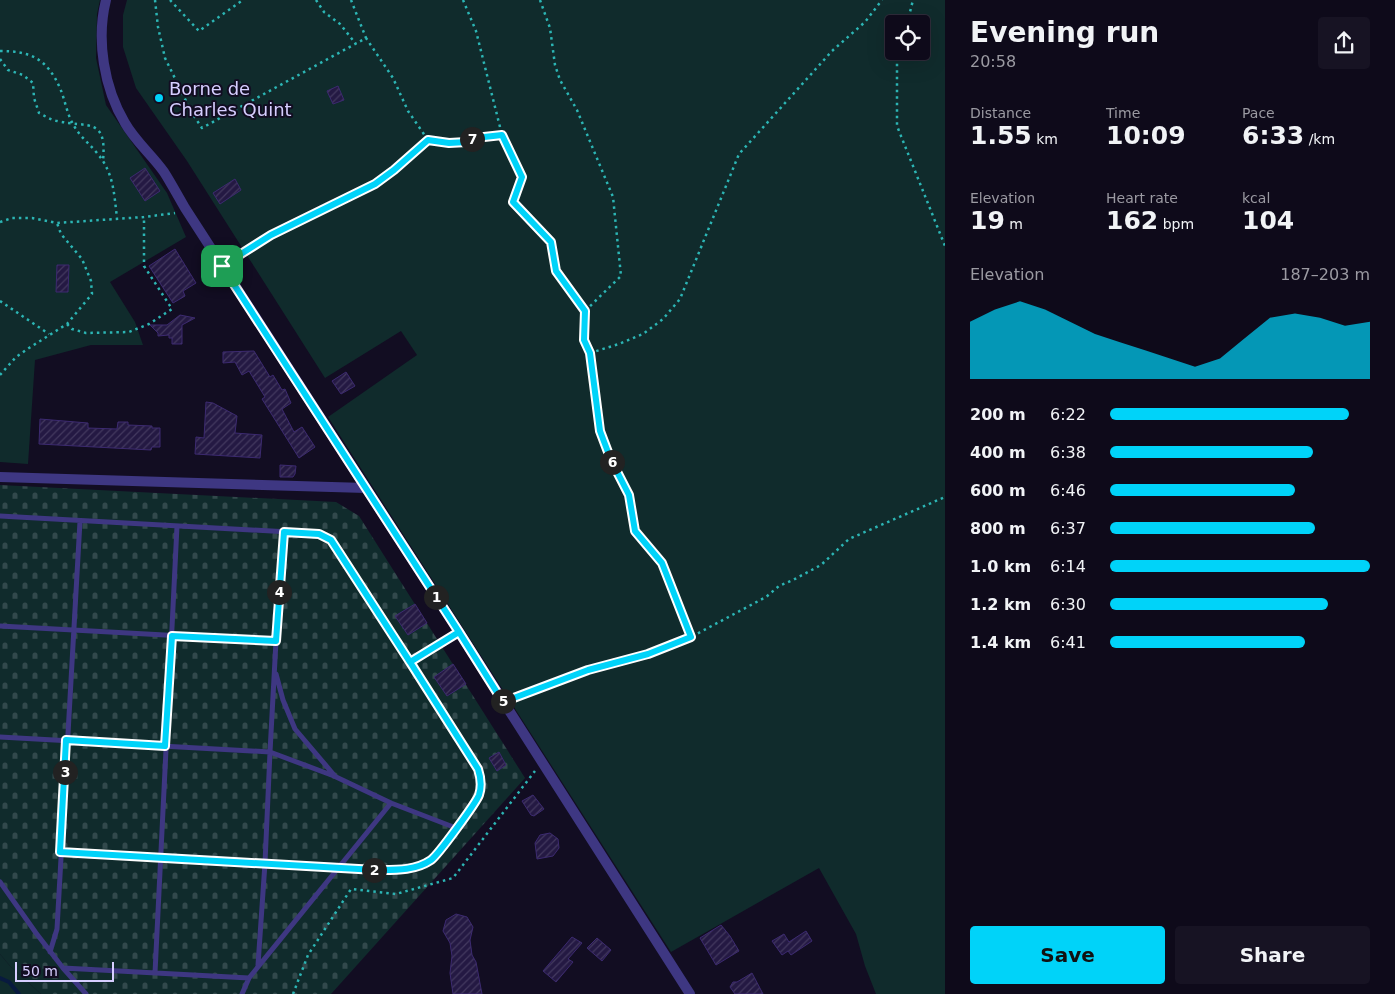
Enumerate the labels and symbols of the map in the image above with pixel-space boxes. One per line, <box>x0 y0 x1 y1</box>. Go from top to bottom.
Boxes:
place label: Borne de Charles Quint <box>169 78 292 120</box>
marker: Borne de Charles Quint <box>153 92 165 104</box>
pin: 7 <box>460 126 484 152</box>
pin <box>201 245 243 287</box>
pin: 6 <box>600 450 624 474</box>
pin: 4 <box>266 580 292 604</box>
pin: 1 <box>424 584 448 610</box>
pin: 5 <box>490 688 516 714</box>
pin: 3 <box>52 760 78 784</box>
pin: 2 <box>362 858 386 882</box>
scale bar <box>15 959 114 982</box>

